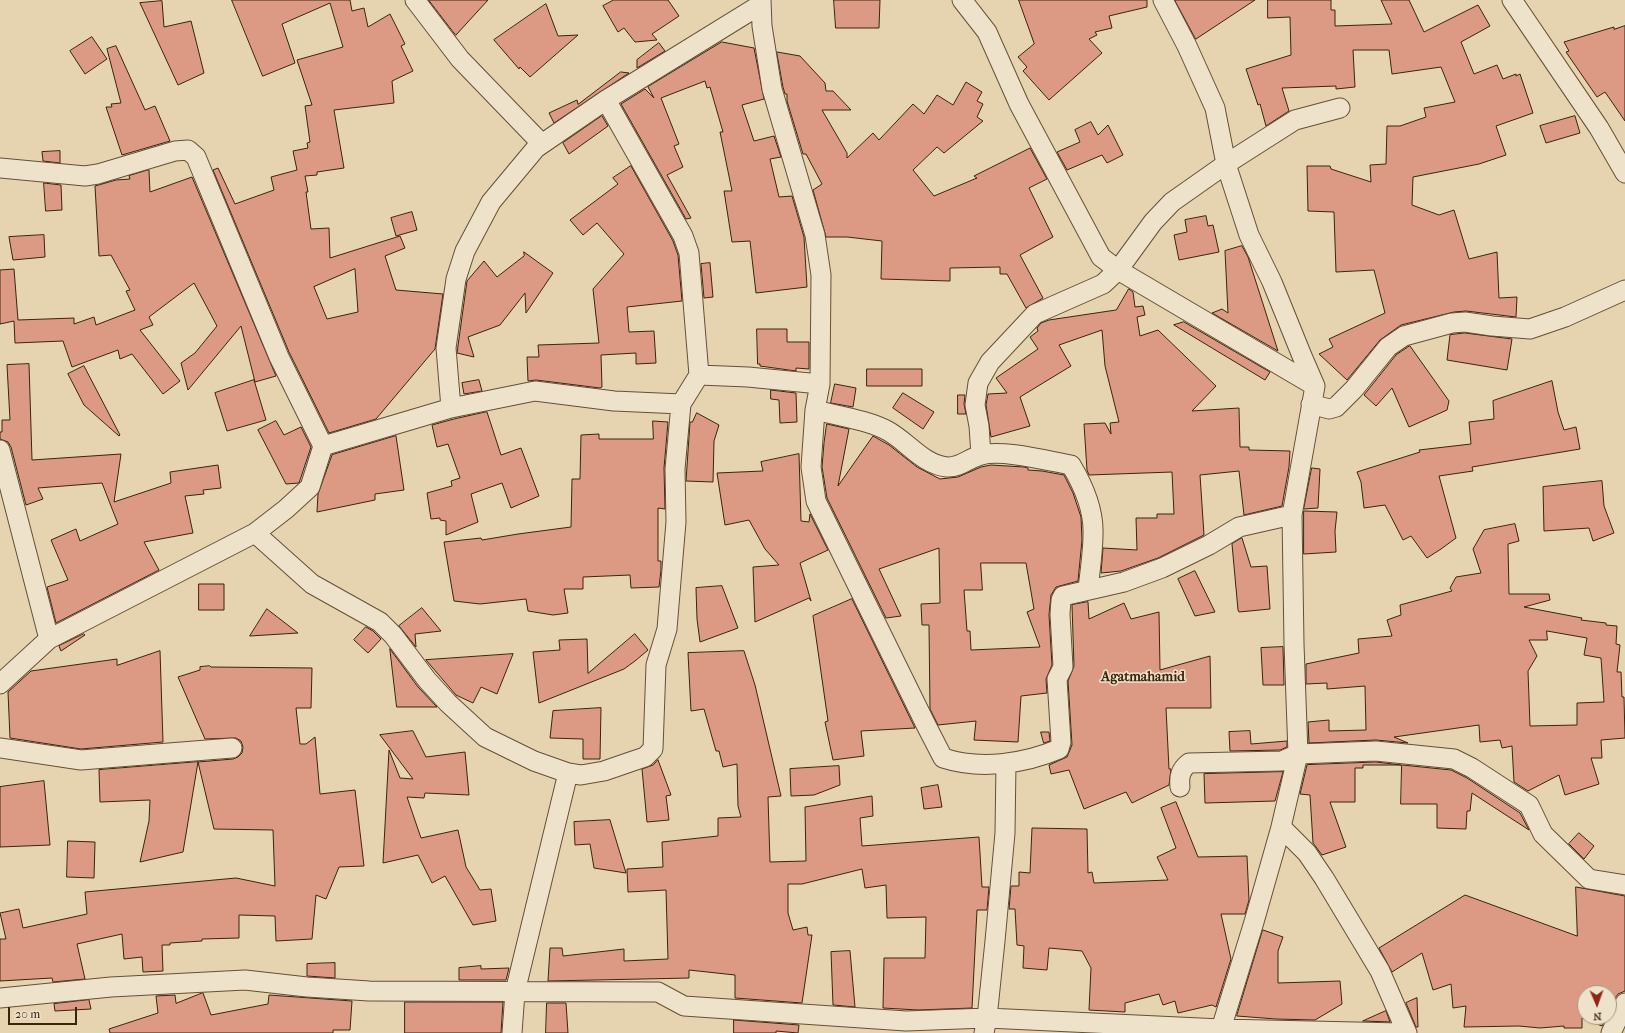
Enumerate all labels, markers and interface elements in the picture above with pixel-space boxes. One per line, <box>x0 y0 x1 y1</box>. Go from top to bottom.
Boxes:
district label: Agatmahamid <box>1101 670 1185 686</box>
north arrow <box>1577 985 1617 1025</box>
scale bar <box>10 999 79 1025</box>
text: 20 m <box>15 1007 40 1021</box>
text: N <box>1593 1010 1602 1023</box>

